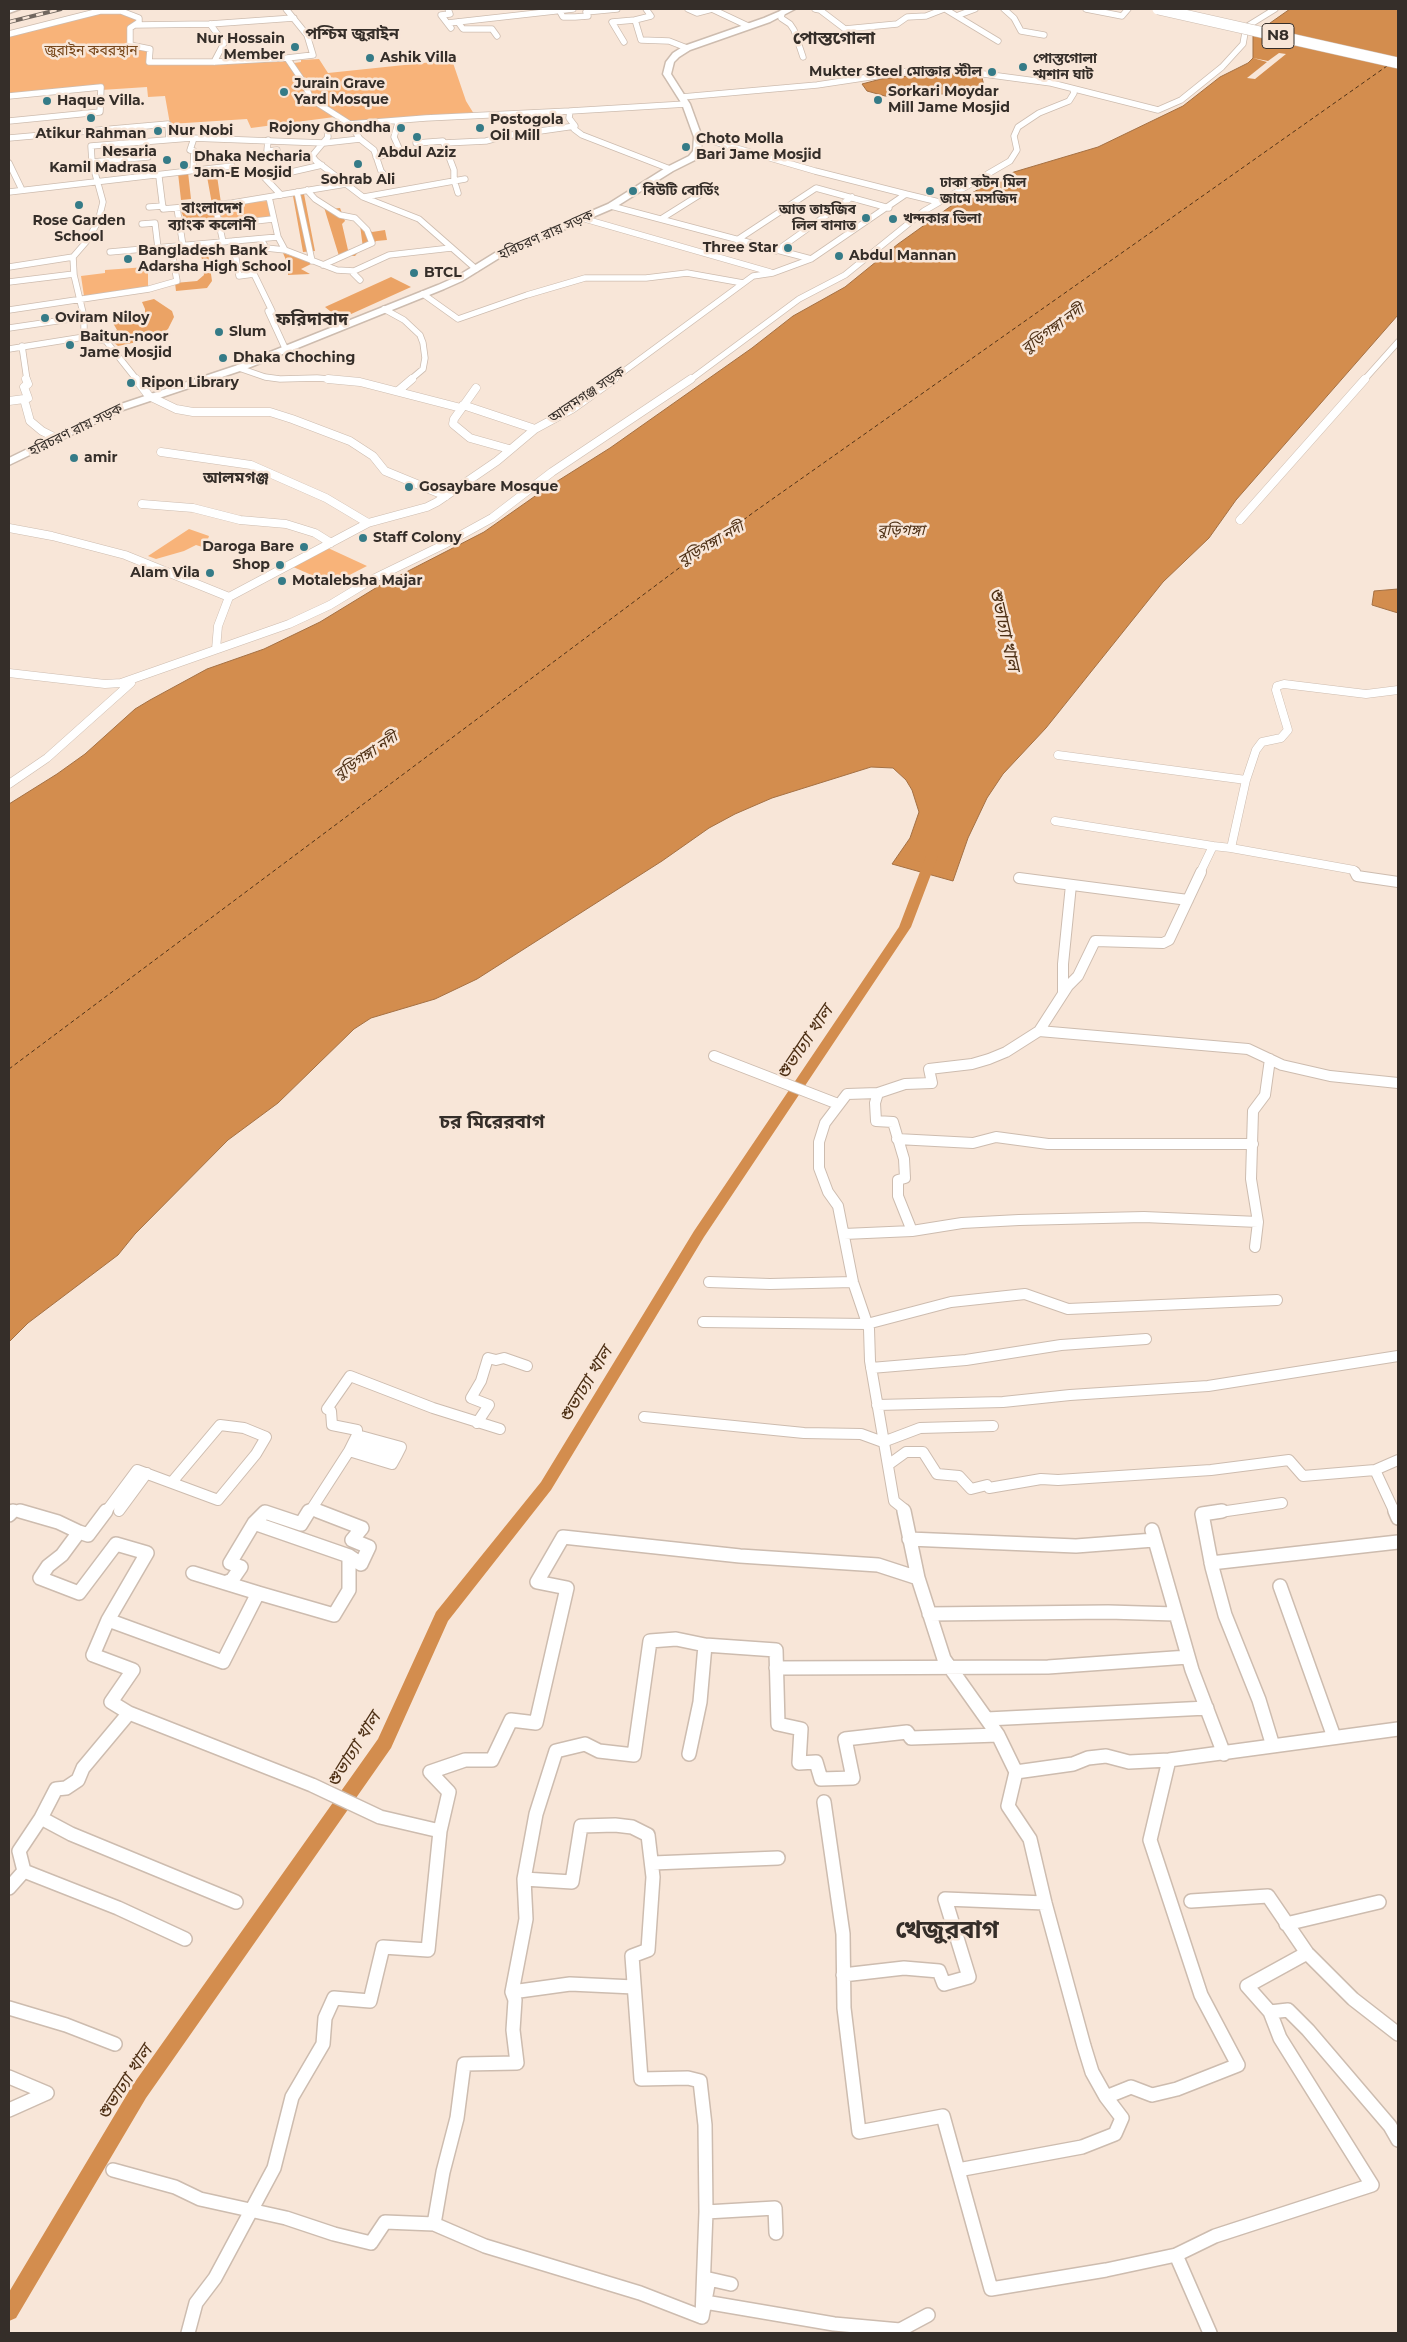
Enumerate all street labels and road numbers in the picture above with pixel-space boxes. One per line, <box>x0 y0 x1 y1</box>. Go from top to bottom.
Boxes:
road number: N8 <box>1262 24 1294 48</box>
street label: হরিচরণ রায় সড়ক <box>496 207 596 263</box>
street label: আলমগঞ্জ সড়ক <box>546 363 628 427</box>
street label: হরিচরণ রায় সড়ক <box>26 400 126 460</box>

